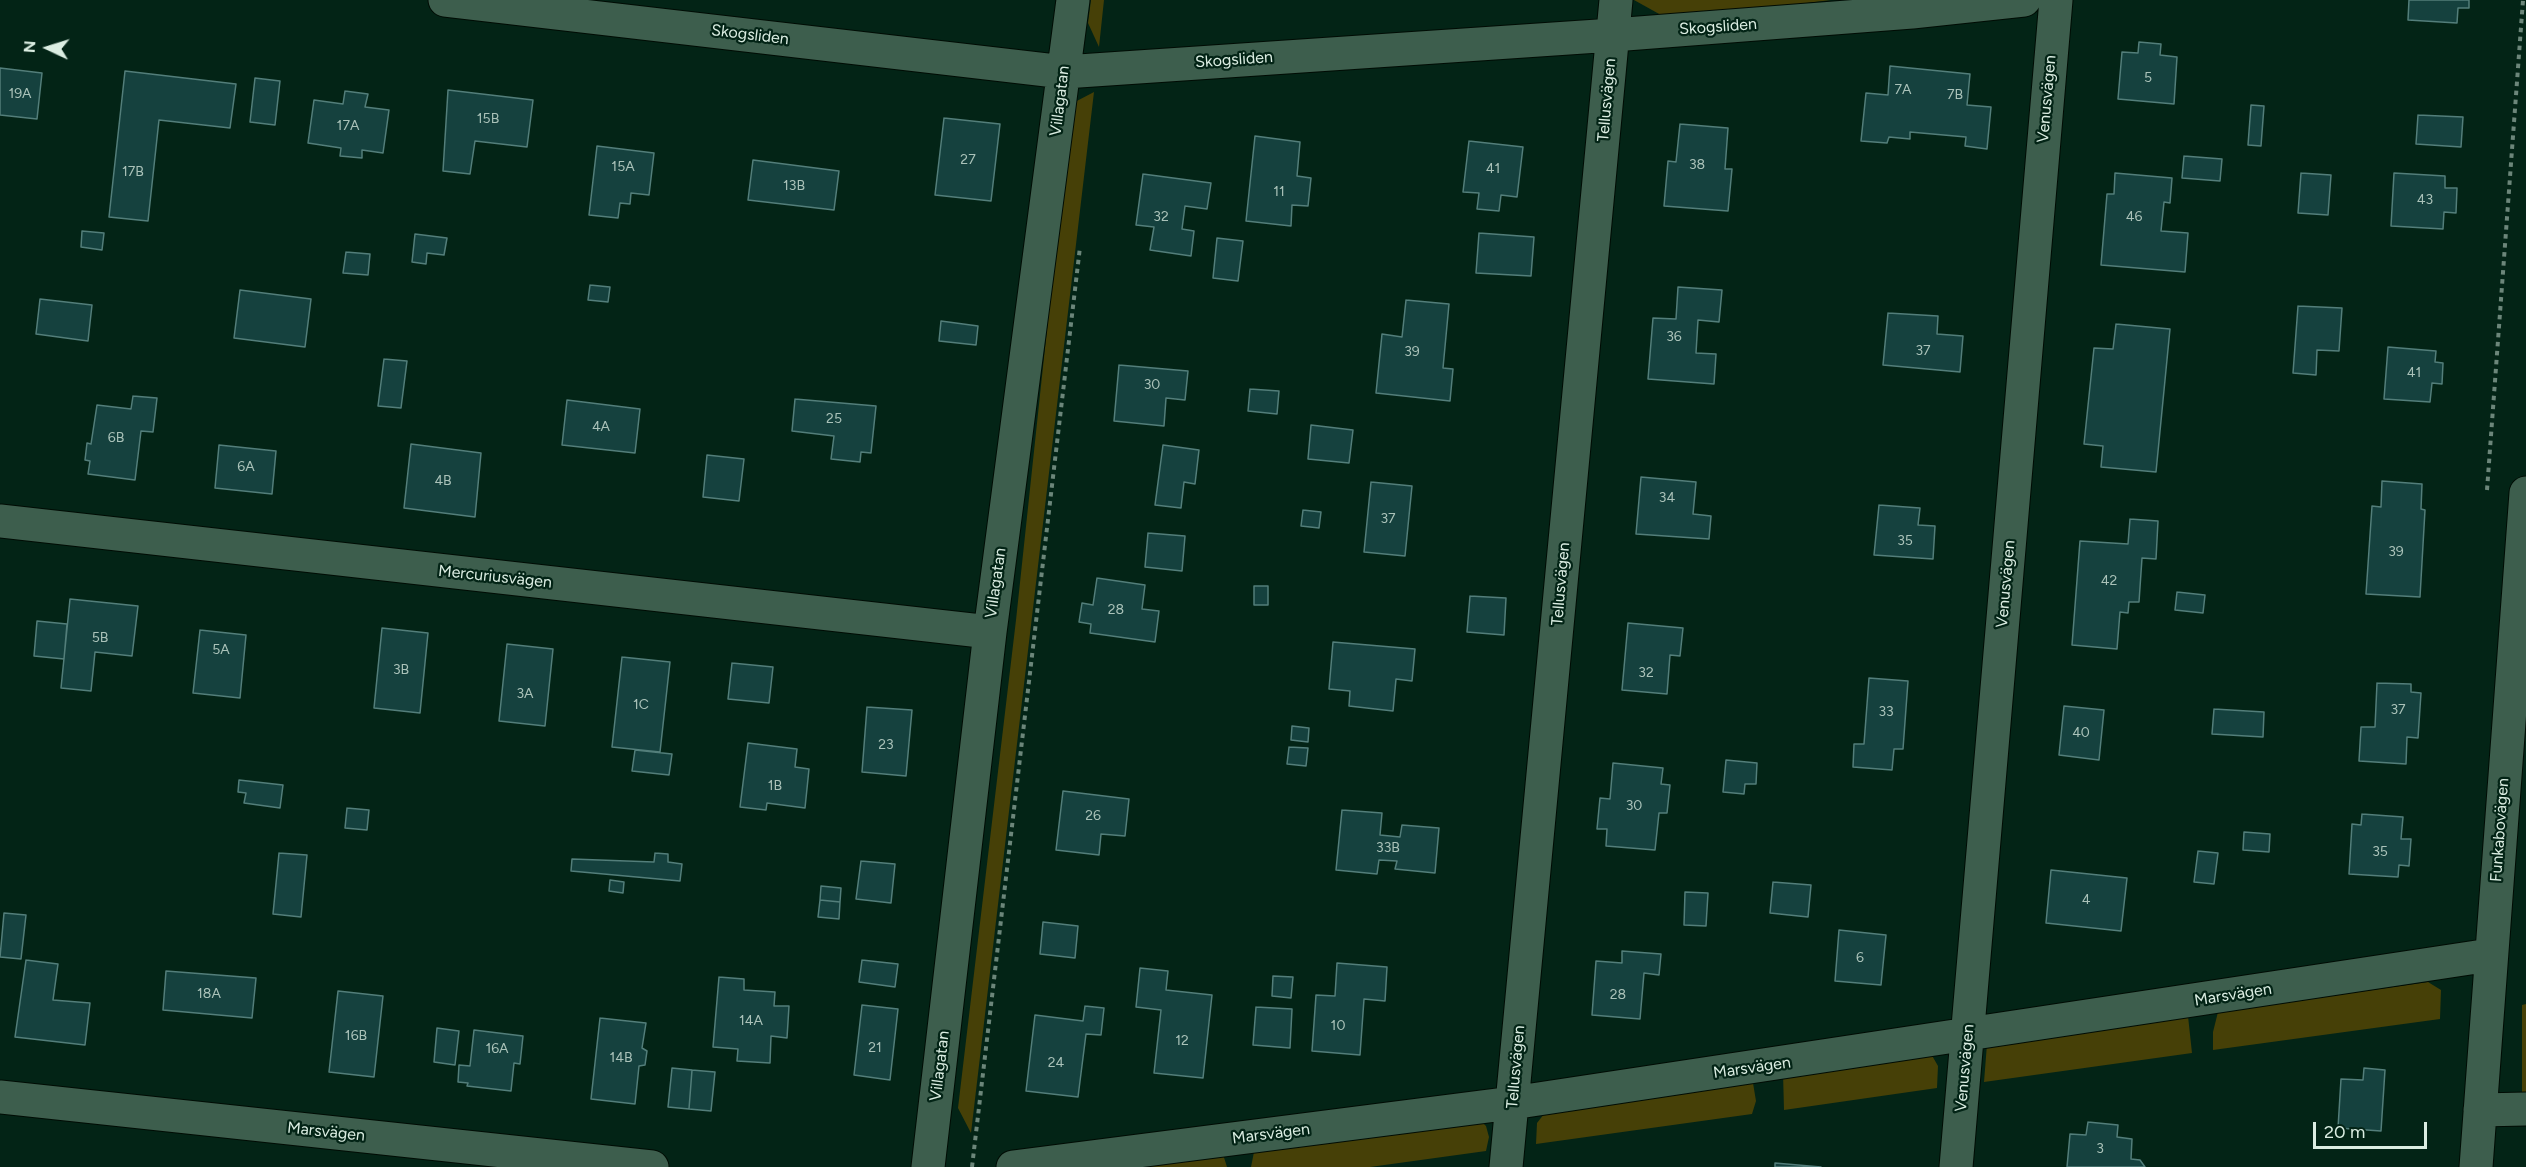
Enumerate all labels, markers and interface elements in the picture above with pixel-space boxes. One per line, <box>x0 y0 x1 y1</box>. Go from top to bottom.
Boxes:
street label: Skogsliden <box>1679 15 1757 39</box>
north arrow <box>18 18 78 78</box>
street label: Skogsliden <box>710 21 790 49</box>
text: N <box>20 40 39 54</box>
street label: Skogsliden <box>1195 48 1273 72</box>
street label: Venusvägen <box>2034 54 2060 144</box>
street label: Tellusvägen <box>1594 58 1620 142</box>
street label: Villagatan <box>1046 65 1074 137</box>
house number: 5 <box>2144 70 2152 86</box>
house number: 7A <box>1895 82 1911 98</box>
house number: 19A <box>8 86 32 102</box>
house number: 7B <box>1947 87 1963 103</box>
house number: 15B <box>477 111 499 127</box>
house number: 17A <box>337 118 359 134</box>
house number: 27 <box>960 152 976 168</box>
house number: 38 <box>1689 157 1705 173</box>
house number: 15A <box>611 159 635 175</box>
house number: 41 <box>1486 161 1500 177</box>
house number: 17B <box>122 164 144 180</box>
house number: 13B <box>783 178 805 194</box>
house number: 11 <box>1273 184 1285 200</box>
house number: 43 <box>2417 192 2433 208</box>
house number: 32 <box>1153 209 1169 225</box>
house number: 46 <box>2126 209 2142 225</box>
house number: 36 <box>1666 329 1682 345</box>
house number: 37 <box>1915 343 1931 359</box>
house number: 39 <box>1404 344 1420 360</box>
house number: 41 <box>2407 365 2421 381</box>
house number: 30 <box>1144 377 1160 393</box>
house number: 25 <box>826 411 842 427</box>
house number: 4A <box>592 419 610 435</box>
house number: 6B <box>108 430 124 446</box>
house number: 6A <box>237 459 255 475</box>
house number: 4B <box>434 473 452 489</box>
house number: 34 <box>1659 490 1675 506</box>
house number: 37 <box>1380 511 1396 527</box>
house number: 35 <box>1897 533 1913 549</box>
street label: Venusvägen <box>1993 539 2019 629</box>
street label: Tellusvägen <box>1548 542 1574 626</box>
house number: 39 <box>2388 544 2404 560</box>
street label: Villagatan <box>982 547 1010 619</box>
street label: Mercuriusvägen <box>437 561 553 593</box>
house number: 42 <box>2101 573 2117 589</box>
house number: 28 <box>1108 602 1124 618</box>
house number: 5B <box>92 630 108 646</box>
house number: 5A <box>212 642 230 658</box>
house number: 3B <box>393 662 409 678</box>
house number: 32 <box>1638 665 1654 681</box>
house number: 3A <box>516 686 534 702</box>
house number: 1C <box>633 697 649 713</box>
house number: 37 <box>2390 702 2406 718</box>
house number: 33 <box>1878 704 1894 720</box>
house number: 40 <box>2072 725 2090 741</box>
house number: 23 <box>878 737 894 753</box>
street label: Funkabovägen <box>2487 777 2513 883</box>
house number: 1B <box>768 778 782 794</box>
house number: 30 <box>1626 798 1642 814</box>
house number: 26 <box>1085 808 1101 824</box>
house number: 33B <box>1376 840 1400 856</box>
house number: 35 <box>2372 844 2388 860</box>
house number: 4 <box>2082 892 2090 908</box>
house number: 6 <box>1856 950 1864 966</box>
street label: Marsvägen <box>2193 979 2273 1011</box>
house number: 18A <box>197 986 221 1002</box>
house number: 28 <box>1610 987 1626 1003</box>
house number: 14A <box>739 1013 763 1029</box>
house number: 10 <box>1331 1018 1345 1034</box>
street label: Venusvägen <box>1952 1023 1978 1113</box>
street label: Tellusvägen <box>1503 1025 1529 1109</box>
house number: 16B <box>345 1028 367 1044</box>
street label: Villagatan <box>926 1030 954 1102</box>
house number: 12 <box>1175 1033 1189 1049</box>
house number: 21 <box>868 1040 882 1056</box>
house number: 16A <box>485 1041 509 1057</box>
house number: 14B <box>609 1050 633 1066</box>
street label: Marsvägen <box>1712 1053 1792 1083</box>
house number: 24 <box>1048 1055 1064 1071</box>
scale bar <box>2316 1110 2430 1148</box>
street label: Marsvägen <box>286 1118 366 1146</box>
street label: Marsvägen <box>1231 1120 1311 1148</box>
text: 20 m <box>2324 1121 2365 1143</box>
house number: 3 <box>2096 1141 2104 1157</box>

